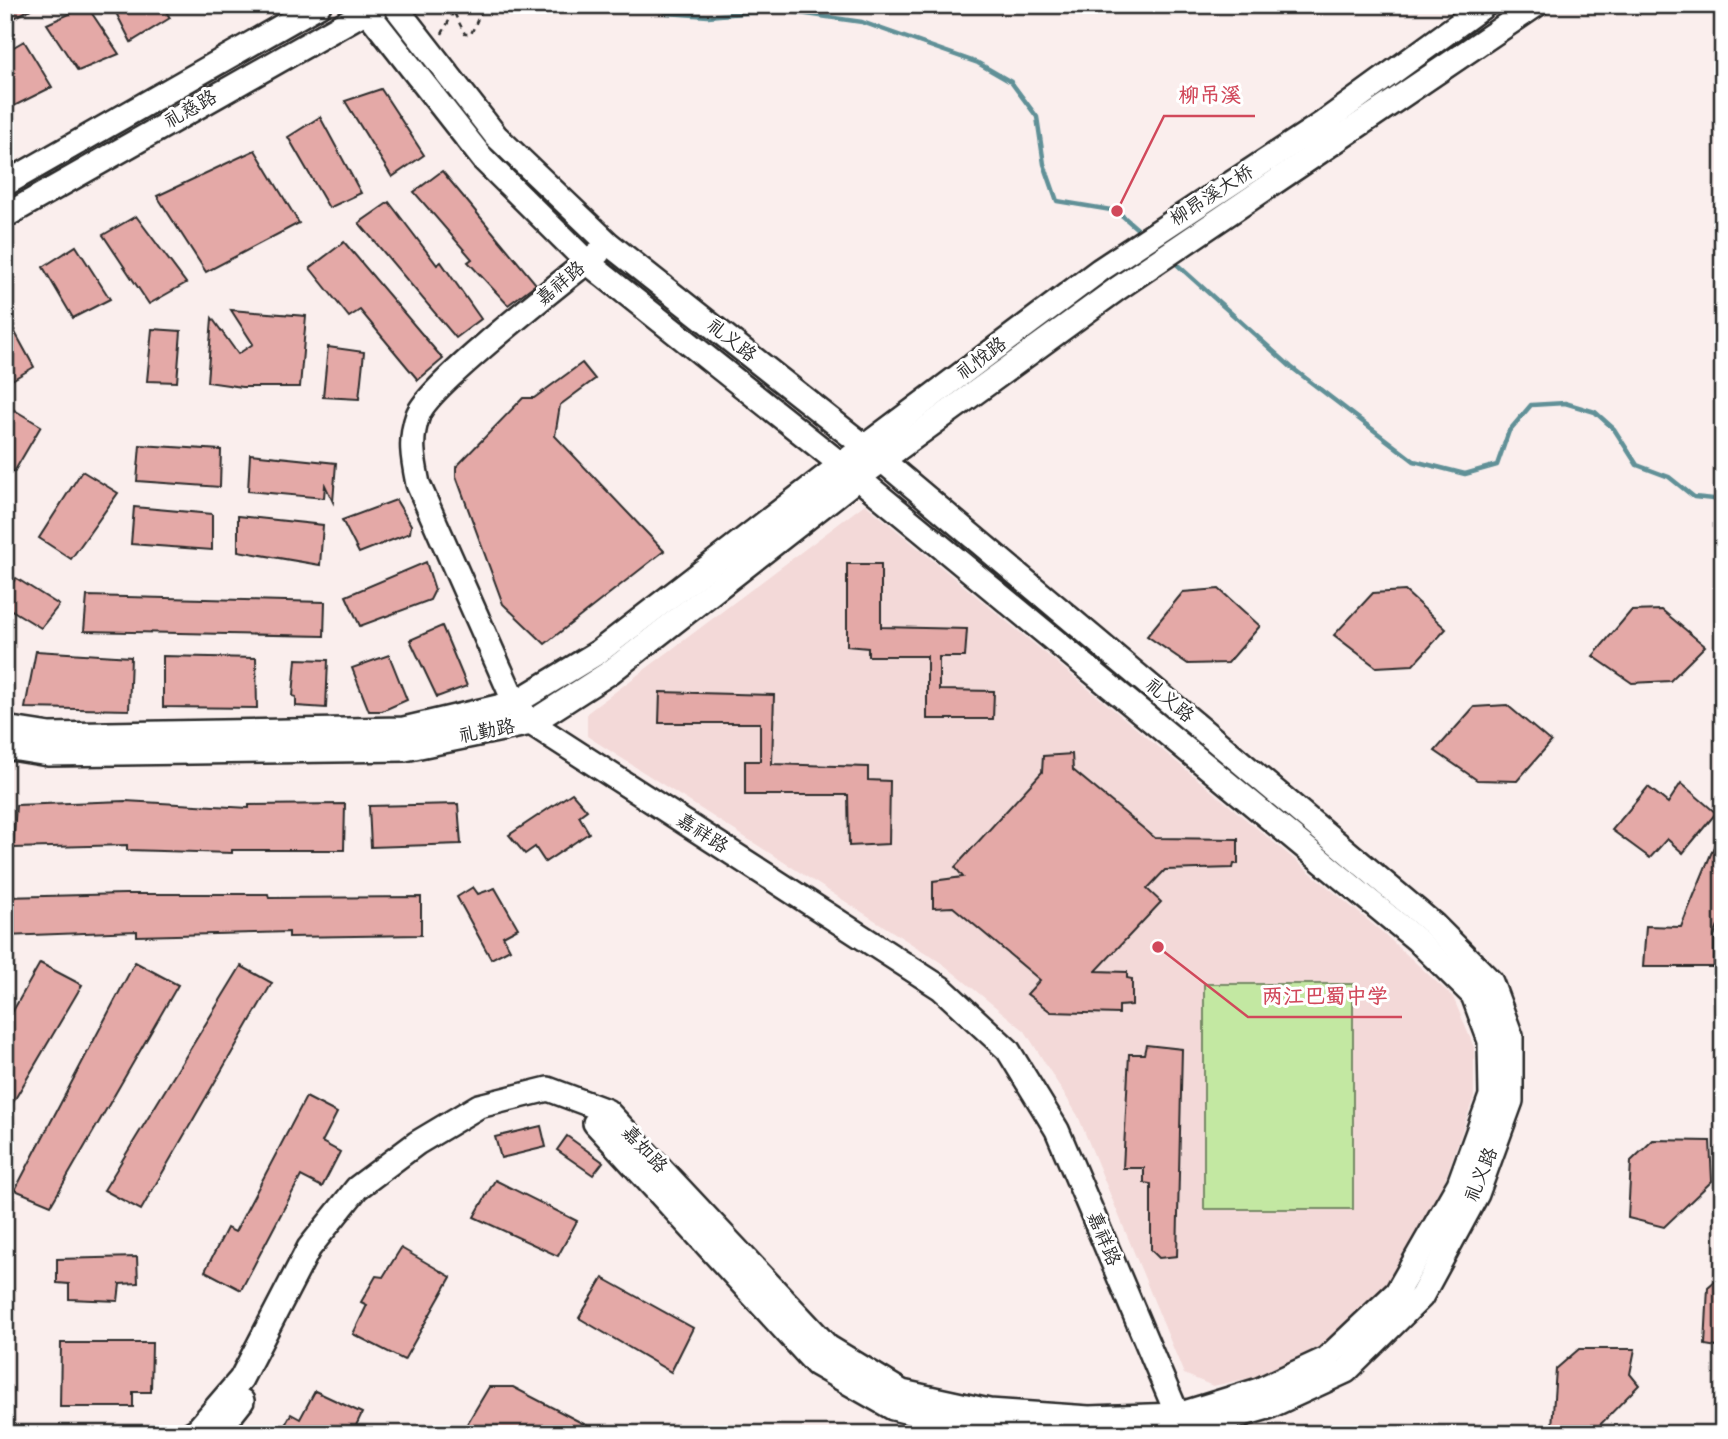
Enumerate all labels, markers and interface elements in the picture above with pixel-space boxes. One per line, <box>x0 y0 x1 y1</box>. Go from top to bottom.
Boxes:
callout: 柳吊溪 <box>1164 74 1255 116</box>
text: 柳吊溪 <box>1179 80 1242 113</box>
street label: 礼慈路 <box>159 83 223 137</box>
street label: 柳昂溪大桥 <box>1164 158 1260 234</box>
street label: 嘉祥路 <box>530 254 592 314</box>
street label: 礼义路 <box>699 312 763 370</box>
street label: 礼悦路 <box>950 330 1014 388</box>
street label: 礼义路 <box>1138 671 1200 731</box>
street label: 礼勤路 <box>456 712 518 752</box>
street label: 嘉祥路 <box>670 806 734 862</box>
callout: 两江巴蜀中学 <box>1248 975 1402 1017</box>
text: 两江巴蜀中学 <box>1262 981 1388 1014</box>
street label: 嘉如路 <box>614 1119 674 1181</box>
street label: 礼义路 <box>1457 1143 1507 1207</box>
street label: 嘉祥路 <box>1078 1207 1128 1271</box>

